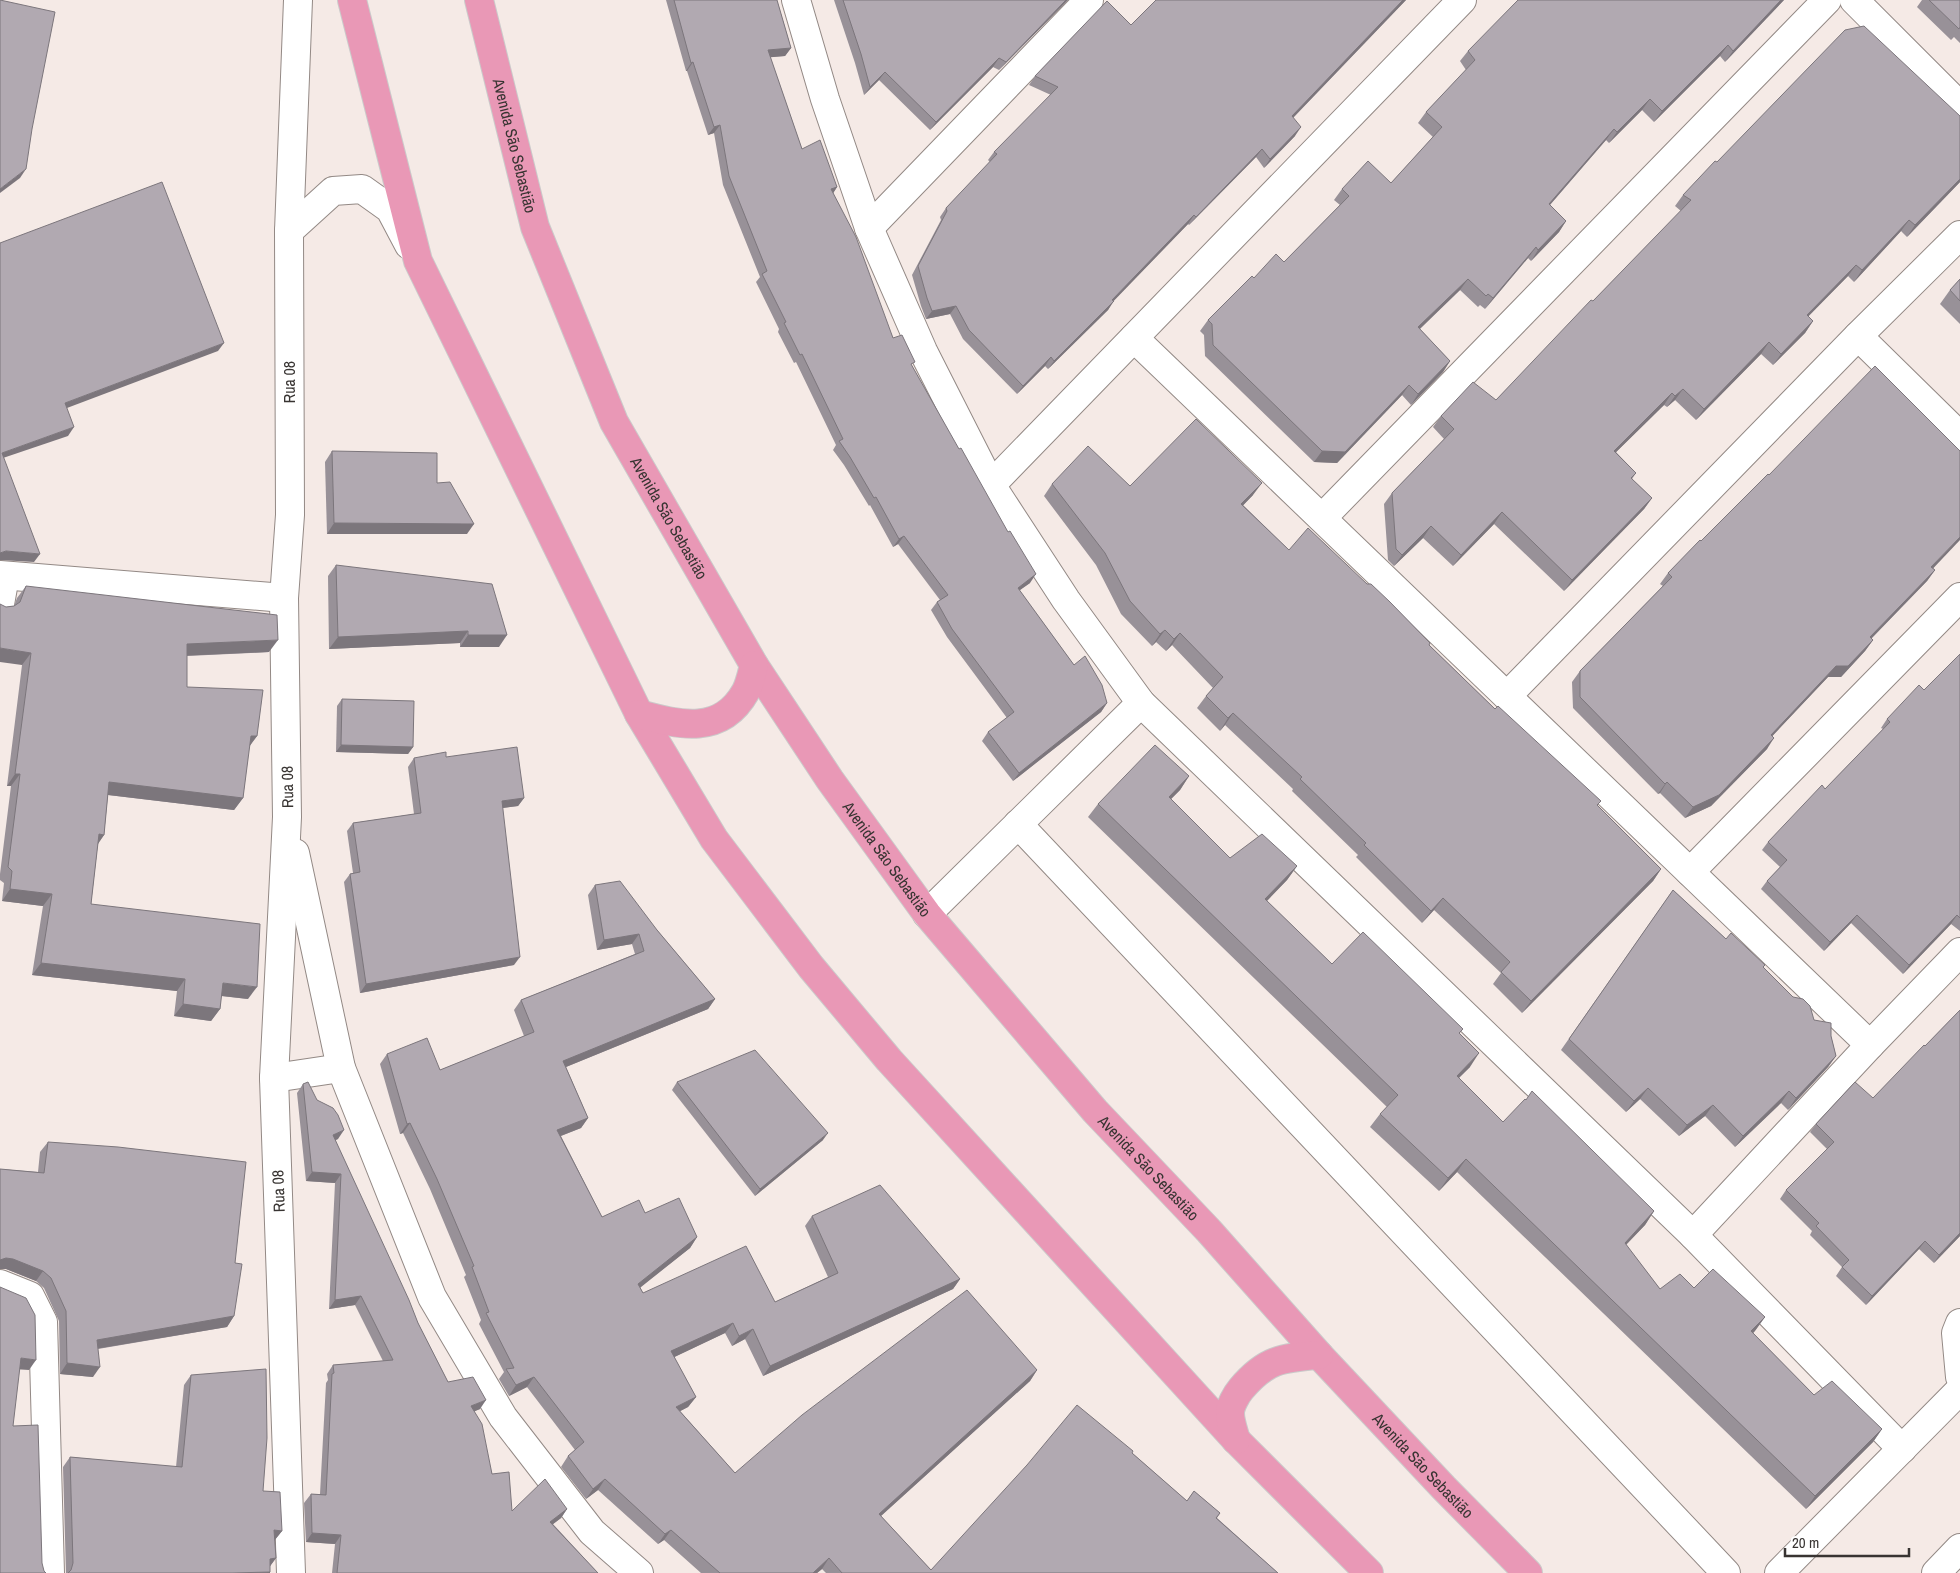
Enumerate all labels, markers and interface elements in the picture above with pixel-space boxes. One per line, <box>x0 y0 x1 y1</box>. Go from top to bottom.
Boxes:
street label: Avenida São Sebastião <box>488 75 542 215</box>
street label: Rua 08 <box>278 361 300 403</box>
street label: Avenida São Sebastião <box>625 452 713 583</box>
street label: Rua 08 <box>276 766 298 808</box>
street label: Avenida São Sebastião <box>837 796 936 921</box>
street label: Avenida São Sebastião <box>1093 1109 1204 1225</box>
street label: Rua 08 <box>266 1169 290 1213</box>
street label: Avenida São Sebastião <box>1367 1407 1479 1523</box>
scale bar <box>1785 1526 1909 1558</box>
text: 20 m <box>1792 1532 1819 1553</box>

